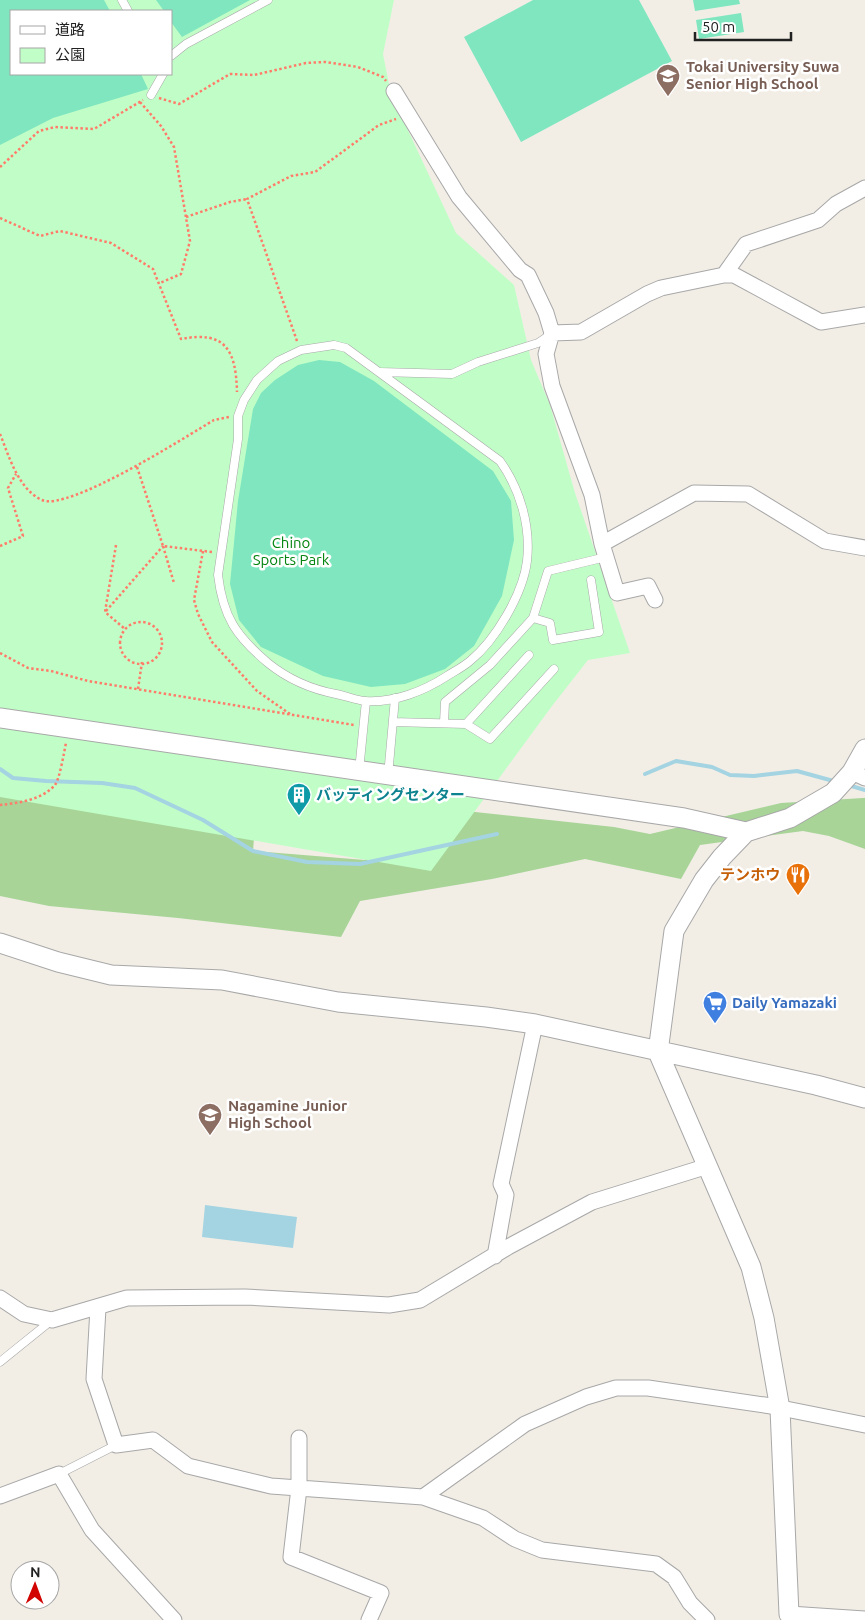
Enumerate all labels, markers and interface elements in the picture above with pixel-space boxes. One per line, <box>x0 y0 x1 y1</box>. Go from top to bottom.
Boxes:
legend <box>10 10 172 75</box>
scale bar <box>695 10 791 42</box>
text: 50 m <box>702 18 735 35</box>
text: 道路 <box>55 21 85 38</box>
text: 公園 <box>55 46 85 63</box>
place label: Tokai University Suwa Senior High School <box>686 58 839 92</box>
school or university icon: Tokai University Suwa Senior High School <box>655 63 681 97</box>
park label: Chino Sports Park <box>253 534 330 568</box>
building icon: バッティングセンター <box>286 782 312 816</box>
place label: バッティングセンター <box>316 786 465 803</box>
restaurant icon: テンホウ <box>785 862 811 896</box>
place label: テンホウ <box>720 866 780 883</box>
supermarket icon: Daily Yamazaki <box>702 990 728 1024</box>
place label: Daily Yamazaki <box>732 994 837 1011</box>
place label: Nagamine Junior High School <box>228 1097 348 1131</box>
school or university icon: Nagamine Junior High School <box>197 1102 223 1136</box>
north arrow <box>10 1560 60 1610</box>
text: N <box>30 1564 41 1580</box>

